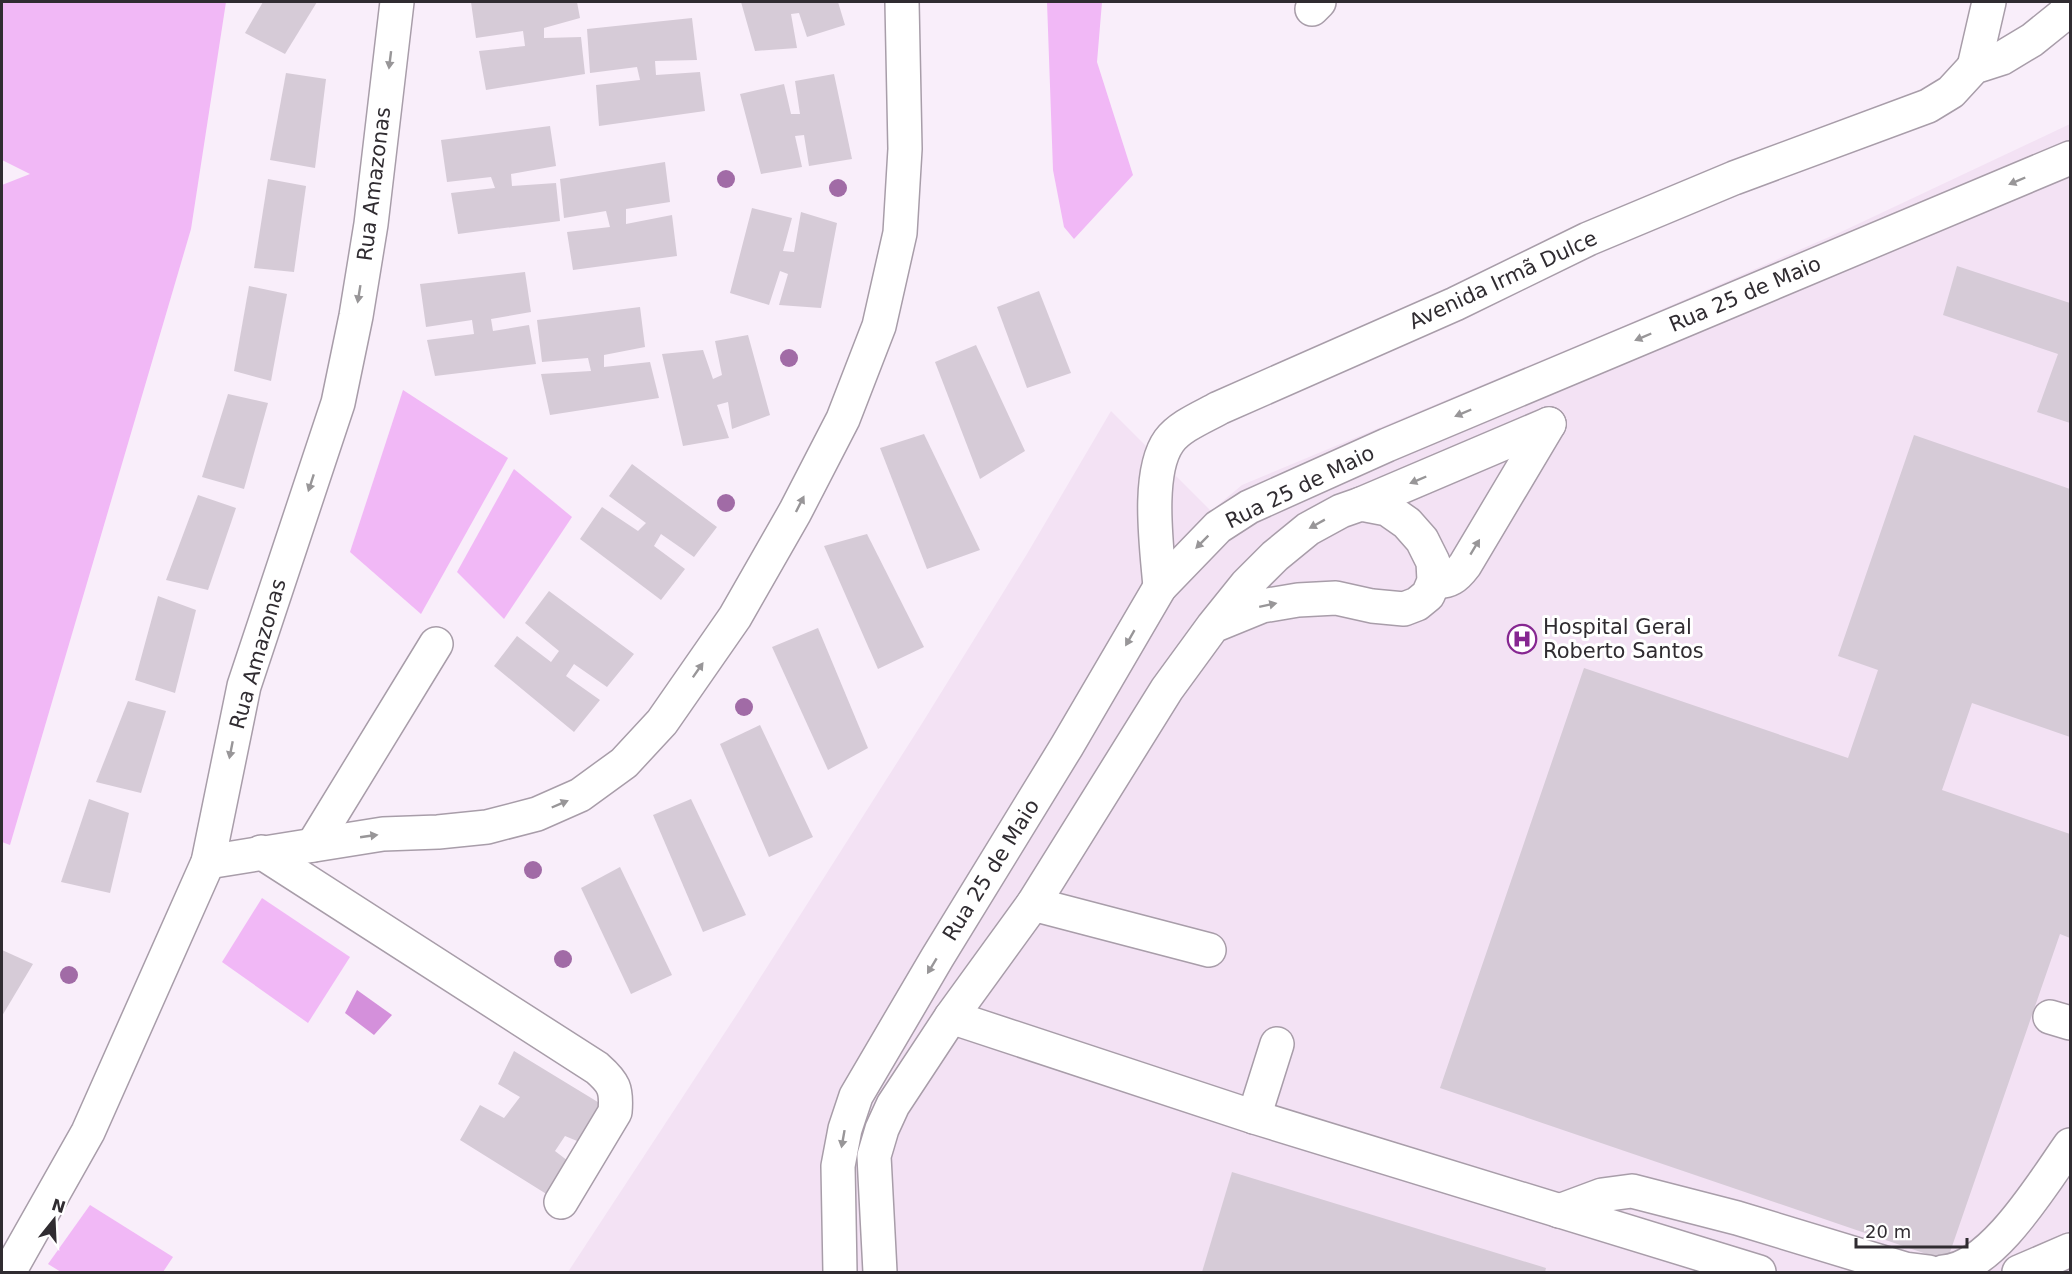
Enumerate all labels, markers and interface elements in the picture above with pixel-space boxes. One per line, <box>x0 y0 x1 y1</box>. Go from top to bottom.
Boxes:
one-way arrow <box>386 50 395 69</box>
street label: Rua Amazonas <box>353 106 395 262</box>
one-way arrow <box>2007 176 2025 186</box>
street label: Avenida Irmã Dulce <box>1405 226 1601 334</box>
street label: Rua 25 de Maio <box>1666 251 1824 337</box>
one-way arrow <box>355 285 364 304</box>
one-way arrow <box>1634 333 1652 342</box>
one-way arrow <box>1454 408 1472 418</box>
street label: Rua 25 de Maio <box>1222 441 1378 533</box>
one-way arrow <box>306 474 316 492</box>
one-way arrow <box>1409 476 1427 485</box>
one-way arrow <box>795 496 804 513</box>
one-way arrow <box>1309 519 1326 529</box>
one-way arrow <box>1196 535 1210 549</box>
one-way arrow <box>1470 539 1481 555</box>
street label: Rua Amazonas <box>225 576 291 732</box>
one-way arrow <box>1258 600 1277 610</box>
place label: Hospital Geral Roberto Santos <box>1543 615 1704 663</box>
hospital icon: Hospital Geral Roberto Santos <box>1506 623 1538 655</box>
one-way arrow <box>1125 630 1136 646</box>
one-way arrow <box>692 663 704 679</box>
one-way arrow <box>226 741 235 760</box>
street label: Rua 25 de Maio <box>938 795 1044 945</box>
one-way arrow <box>552 799 570 809</box>
one-way arrow <box>360 832 379 841</box>
one-way arrow <box>926 958 937 974</box>
one-way arrow <box>838 1129 847 1148</box>
north arrow <box>24 1190 84 1250</box>
text: N <box>49 1195 68 1217</box>
scale bar <box>1856 1211 1967 1249</box>
text: 20 m <box>1865 1221 1911 1242</box>

